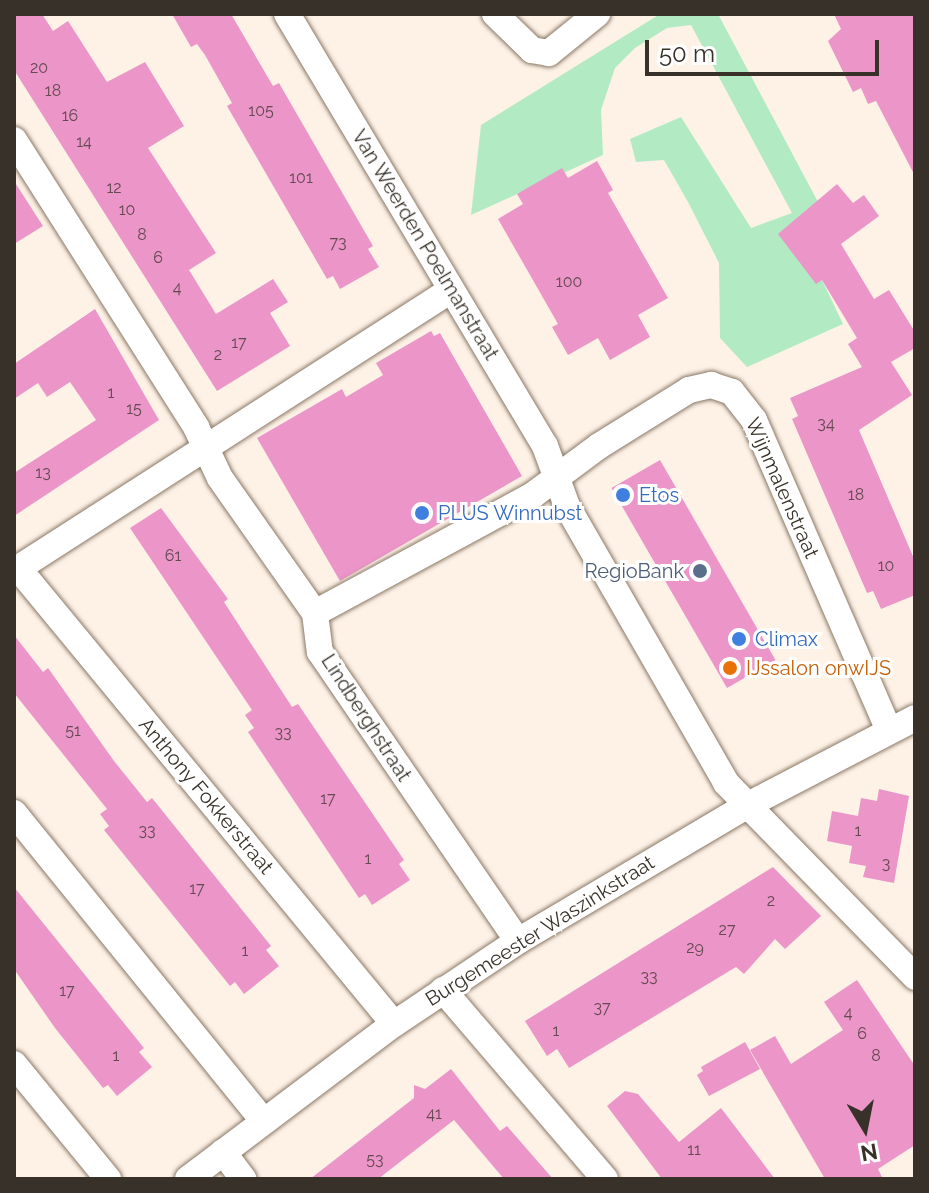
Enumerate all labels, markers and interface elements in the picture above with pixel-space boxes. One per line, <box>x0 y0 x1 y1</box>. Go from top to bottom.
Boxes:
scale bar <box>649 24 883 74</box>
text: 50 m <box>659 39 715 68</box>
house number: 20 <box>30 58 48 78</box>
house number: 18 <box>45 81 61 101</box>
house number: 105 <box>248 101 274 121</box>
house number: 16 <box>62 106 78 126</box>
street label: Van Weerden Poelmanstraat <box>346 125 504 365</box>
house number: 14 <box>76 132 92 152</box>
house number: 101 <box>289 168 313 188</box>
house number: 12 <box>106 178 122 198</box>
house number: 10 <box>119 200 135 220</box>
house number: 8 <box>137 225 147 245</box>
house number: 73 <box>329 233 347 253</box>
house number: 6 <box>153 248 163 268</box>
house number: 100 <box>556 272 582 292</box>
house number: 4 <box>173 278 181 298</box>
house number: 17 <box>231 333 247 353</box>
house number: 2 <box>214 345 222 365</box>
house number: 1 <box>108 383 114 403</box>
house number: 15 <box>126 399 142 419</box>
street label: Wijnmalenstraat <box>740 414 824 562</box>
house number: 34 <box>817 414 835 434</box>
house number: 13 <box>35 463 51 483</box>
place label: Etos <box>639 483 679 507</box>
house number: 18 <box>848 485 864 505</box>
marker: Etos <box>614 486 632 504</box>
place label: PLUS Winnubst <box>438 501 583 525</box>
marker: PLUS Winnubst <box>413 504 431 522</box>
house number: 61 <box>165 546 181 566</box>
house number: 10 <box>878 556 894 576</box>
place label: RegioBank <box>585 559 684 583</box>
marker: RegioBank <box>691 562 709 580</box>
place label: Climax <box>755 627 818 651</box>
marker: Climax <box>730 630 748 648</box>
street label: Lindberghstraat <box>316 650 416 786</box>
place label: IJssalon onwIJS <box>746 656 891 680</box>
marker: IJssalon onwIJS <box>721 659 739 677</box>
street label: Anthony Fokkerstraat <box>134 713 278 879</box>
house number: 51 <box>65 721 81 741</box>
house number: 33 <box>274 723 292 743</box>
house number: 17 <box>320 789 336 809</box>
house number: 33 <box>138 821 156 841</box>
house number: 1 <box>855 821 861 841</box>
house number: 1 <box>365 849 371 869</box>
street label: Burgemeester Waszinkstraat <box>421 850 659 1012</box>
house number: 3 <box>882 854 890 874</box>
house number: 17 <box>189 879 205 899</box>
house number: 2 <box>767 891 775 911</box>
house number: 27 <box>719 920 735 940</box>
house number: 29 <box>686 938 704 958</box>
house number: 1 <box>242 941 248 961</box>
house number: 33 <box>640 967 658 987</box>
house number: 17 <box>59 981 75 1001</box>
house number: 37 <box>593 998 611 1018</box>
house number: 4 <box>844 1003 852 1023</box>
house number: 1 <box>553 1021 559 1041</box>
house number: 6 <box>857 1024 867 1044</box>
house number: 1 <box>113 1046 119 1066</box>
house number: 8 <box>871 1046 881 1066</box>
north arrow <box>825 1089 905 1169</box>
house number: 41 <box>426 1104 442 1124</box>
text: N <box>859 1138 880 1167</box>
house number: 11 <box>687 1140 701 1160</box>
house number: 53 <box>366 1150 384 1170</box>

